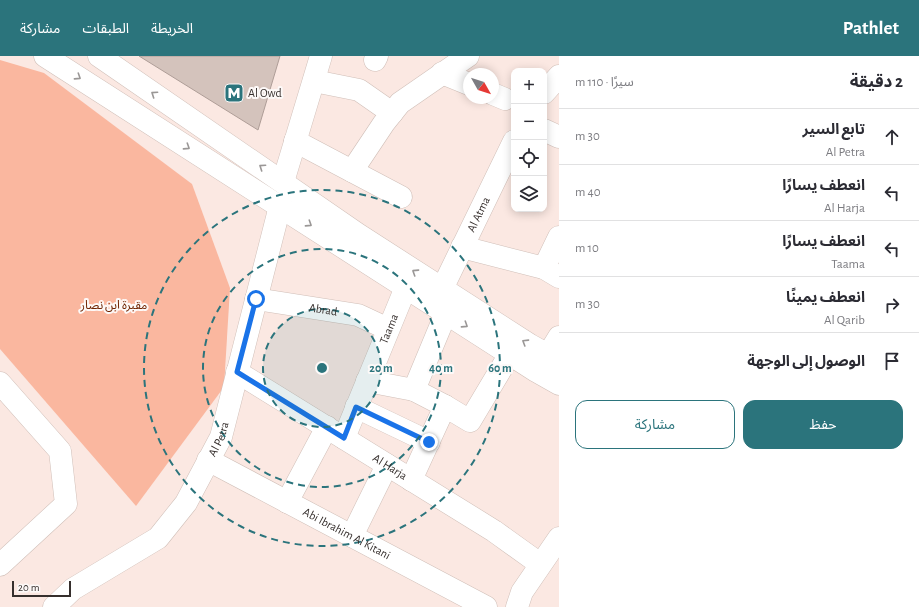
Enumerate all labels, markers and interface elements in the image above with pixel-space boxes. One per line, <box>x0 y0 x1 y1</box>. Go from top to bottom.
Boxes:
text: Pathlet <box>843 19 899 38</box>
text: مشاركة <box>20 22 60 36</box>
text: الطبقات <box>82 22 129 36</box>
text: الخريطة <box>151 22 193 36</box>
north arrow <box>463 68 499 104</box>
map controls <box>511 68 547 212</box>
button: + <box>511 68 547 104</box>
one-way arrow <box>74 72 81 80</box>
text: 2 دقيقة <box>850 73 903 90</box>
text: سيرًا · 110 m <box>575 76 634 89</box>
metro station icon: Al Owd <box>223 82 245 104</box>
place label: Al Owd <box>248 87 282 99</box>
one-way arrow <box>151 91 158 99</box>
button: − <box>511 104 547 140</box>
text: تابع السير <box>803 122 865 137</box>
icon: ahead <box>881 126 903 148</box>
text: 30 m <box>575 130 600 143</box>
button: locate <box>511 140 547 176</box>
one-way arrow <box>183 142 190 149</box>
text: Al Petra <box>826 146 865 159</box>
one-way arrow <box>259 165 266 172</box>
button: layers <box>511 176 547 212</box>
text: انعطف يسارًا <box>782 178 865 193</box>
icon: left <box>881 182 903 204</box>
text: 40 m <box>575 186 601 199</box>
street label: Al Atma <box>465 194 492 234</box>
text: Al Harja <box>824 202 865 215</box>
one-way arrow <box>305 220 312 227</box>
text: انعطف يسارًا <box>782 234 865 249</box>
icon: left <box>881 238 903 260</box>
text: 10 m <box>575 242 599 255</box>
text: Taama <box>831 258 865 271</box>
one-way arrow <box>413 269 420 276</box>
route start <box>247 290 265 308</box>
text: انعطف يمينًا <box>786 290 865 305</box>
icon: right <box>881 294 903 316</box>
text: 30 m <box>575 298 600 311</box>
park label: مقبرة ابن نصار <box>80 299 147 312</box>
street label: Abrad <box>308 301 338 318</box>
street label: Taama <box>377 312 400 346</box>
text: Al Qarib <box>824 314 865 327</box>
one-way arrow <box>461 320 468 328</box>
one-way arrow <box>522 339 529 346</box>
icon: arrive <box>881 350 903 372</box>
text: الوصول إلى الوجهة <box>747 354 865 369</box>
centre of rings <box>315 361 329 375</box>
text: 20 m <box>369 362 393 374</box>
text: 40 m <box>429 362 453 374</box>
text: 60 m <box>488 362 512 374</box>
button: مشاركة <box>575 400 735 449</box>
button: حفظ <box>743 400 903 449</box>
street label: Al Petra <box>206 420 231 458</box>
route end <box>420 433 438 451</box>
street label: Al Harja <box>371 452 410 482</box>
street label: Abi Ibrahim Al Kitani <box>301 505 393 561</box>
scale bar <box>12 579 71 598</box>
text: 20 m <box>18 582 39 593</box>

